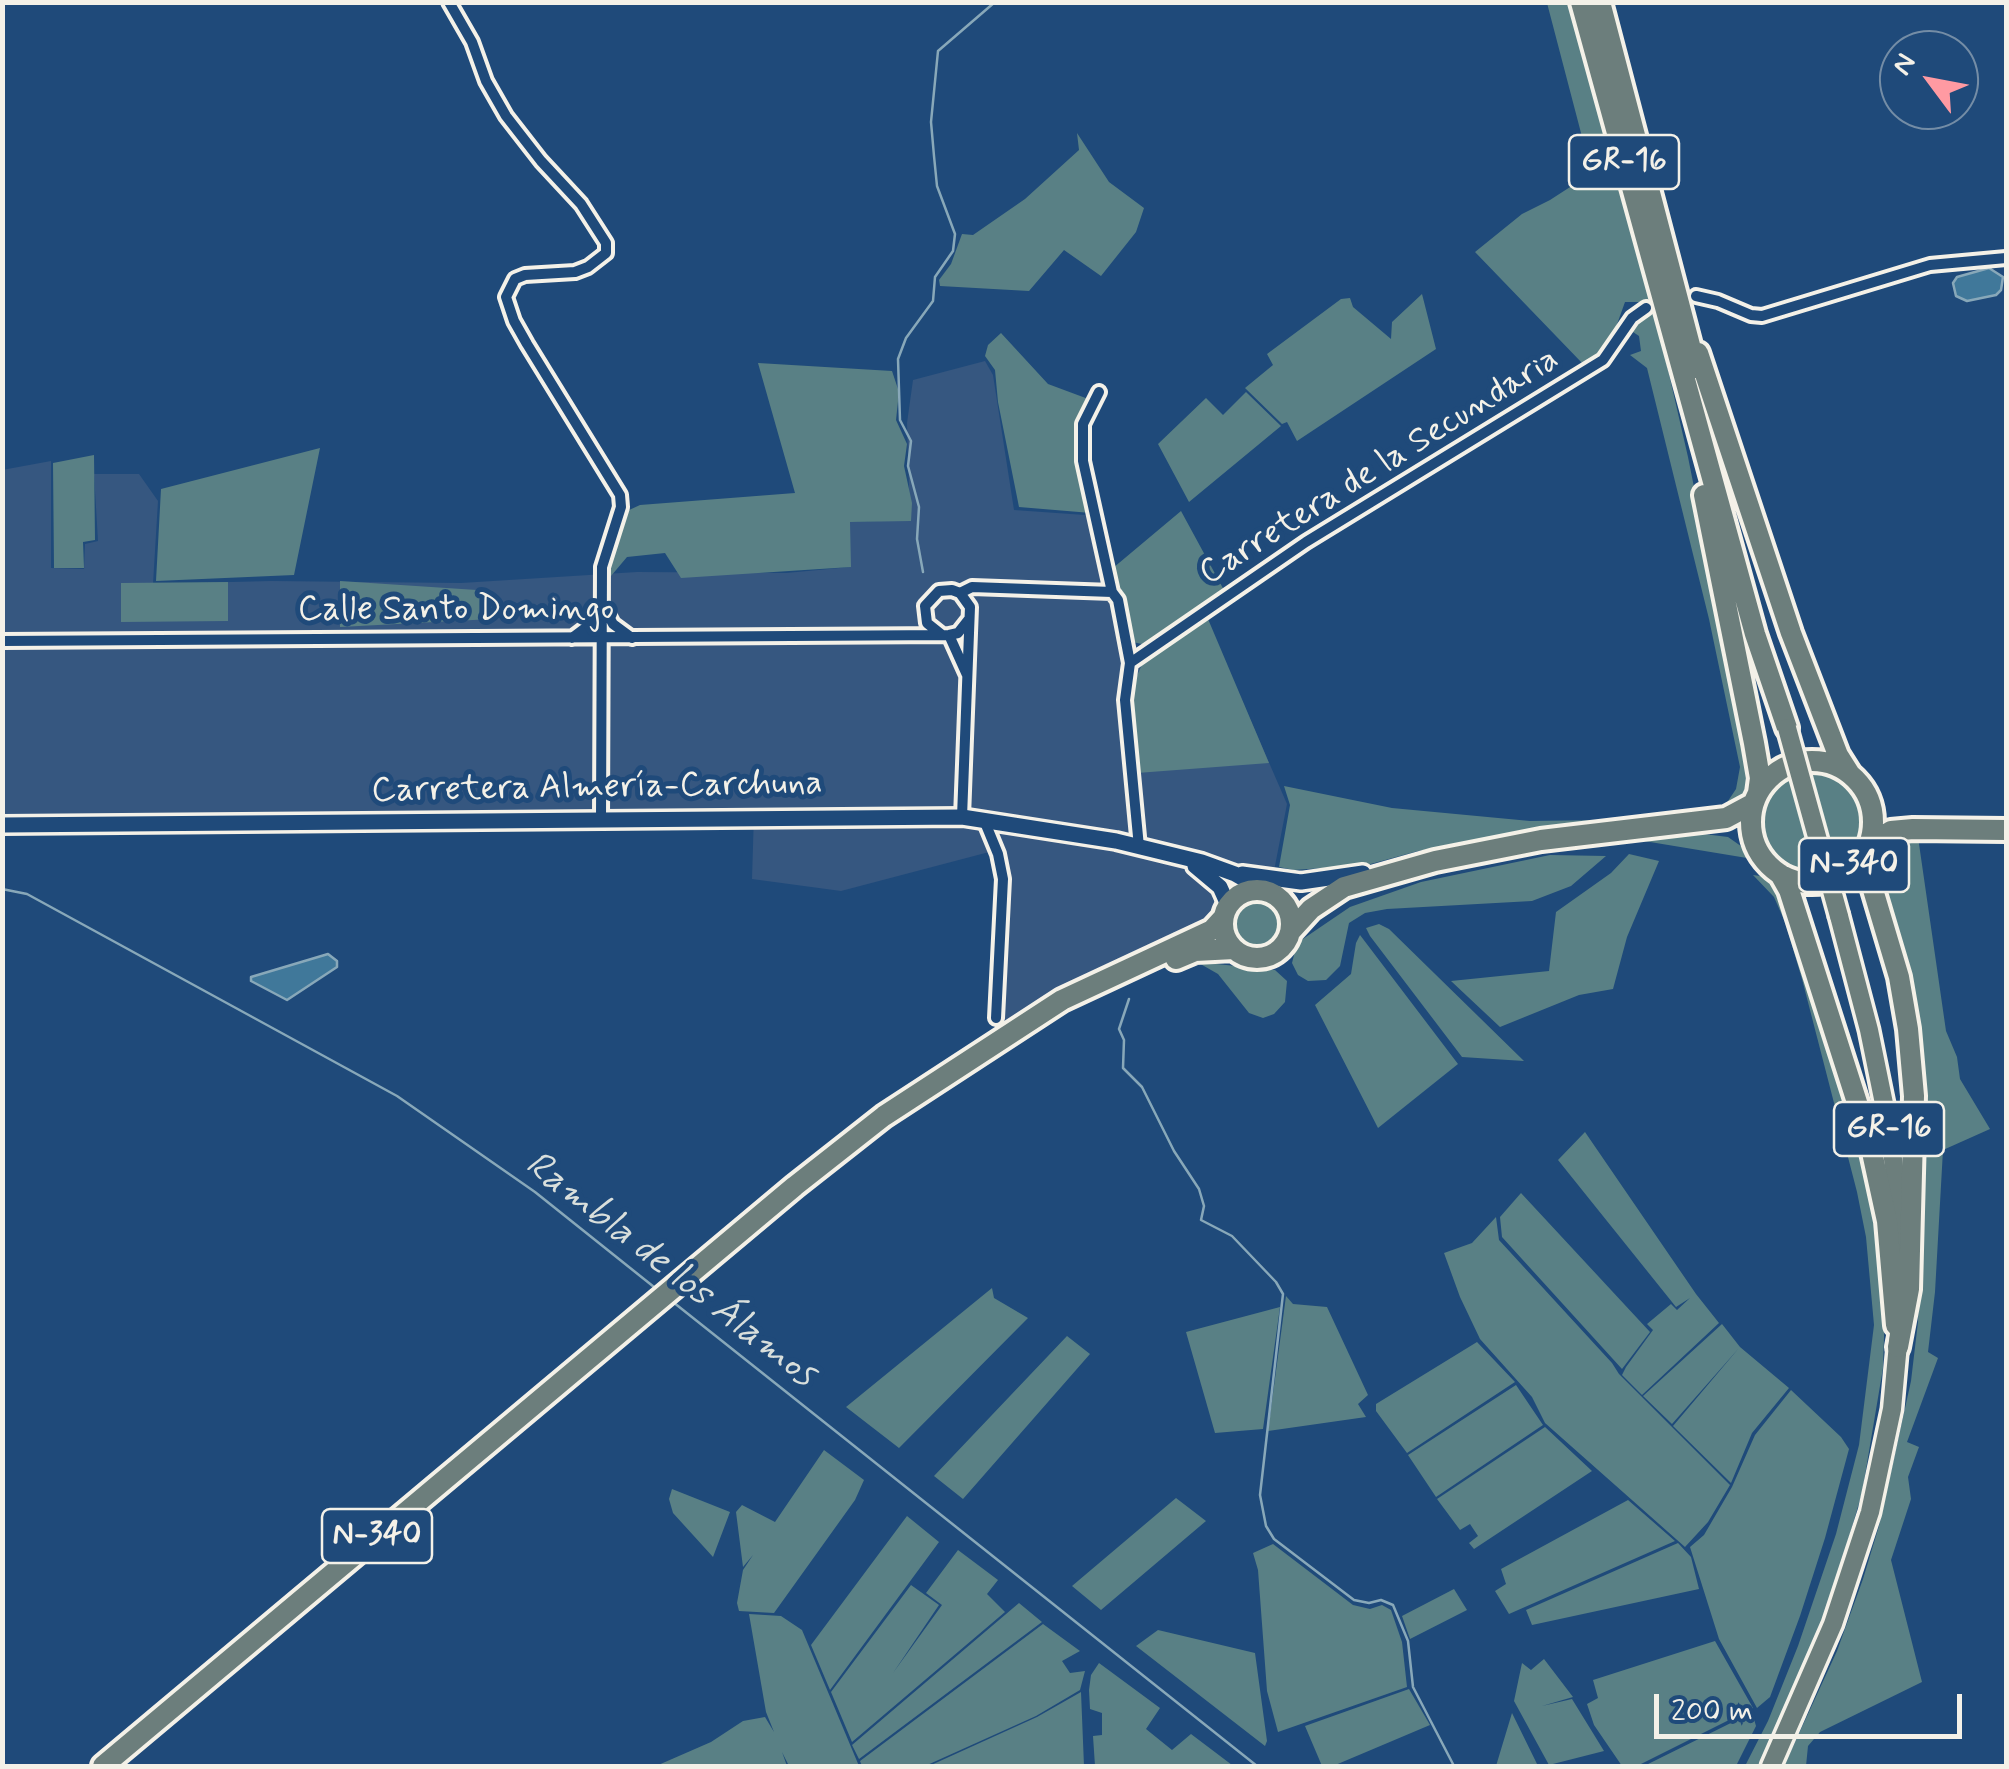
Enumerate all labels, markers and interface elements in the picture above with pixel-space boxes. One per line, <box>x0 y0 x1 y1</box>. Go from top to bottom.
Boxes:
north arrow <box>1879 30 1979 130</box>
text: N <box>1884 47 1925 83</box>
road number: GR-16 <box>1569 135 1679 189</box>
street label: Carretera de la Secundaria <box>1192 340 1568 596</box>
street label: Calle Santo Domingo <box>298 591 614 633</box>
street label: Carretera Almería-Carchuna <box>371 764 823 814</box>
road number: N-340 <box>1799 838 1909 892</box>
road number: GR-16 <box>1834 1102 1944 1156</box>
water label: Rambla de los Álamos <box>515 1143 823 1399</box>
road number: N-340 <box>322 1509 432 1563</box>
scale bar <box>1659 1674 1966 1736</box>
text: 200 m <box>1671 1692 1753 1731</box>

